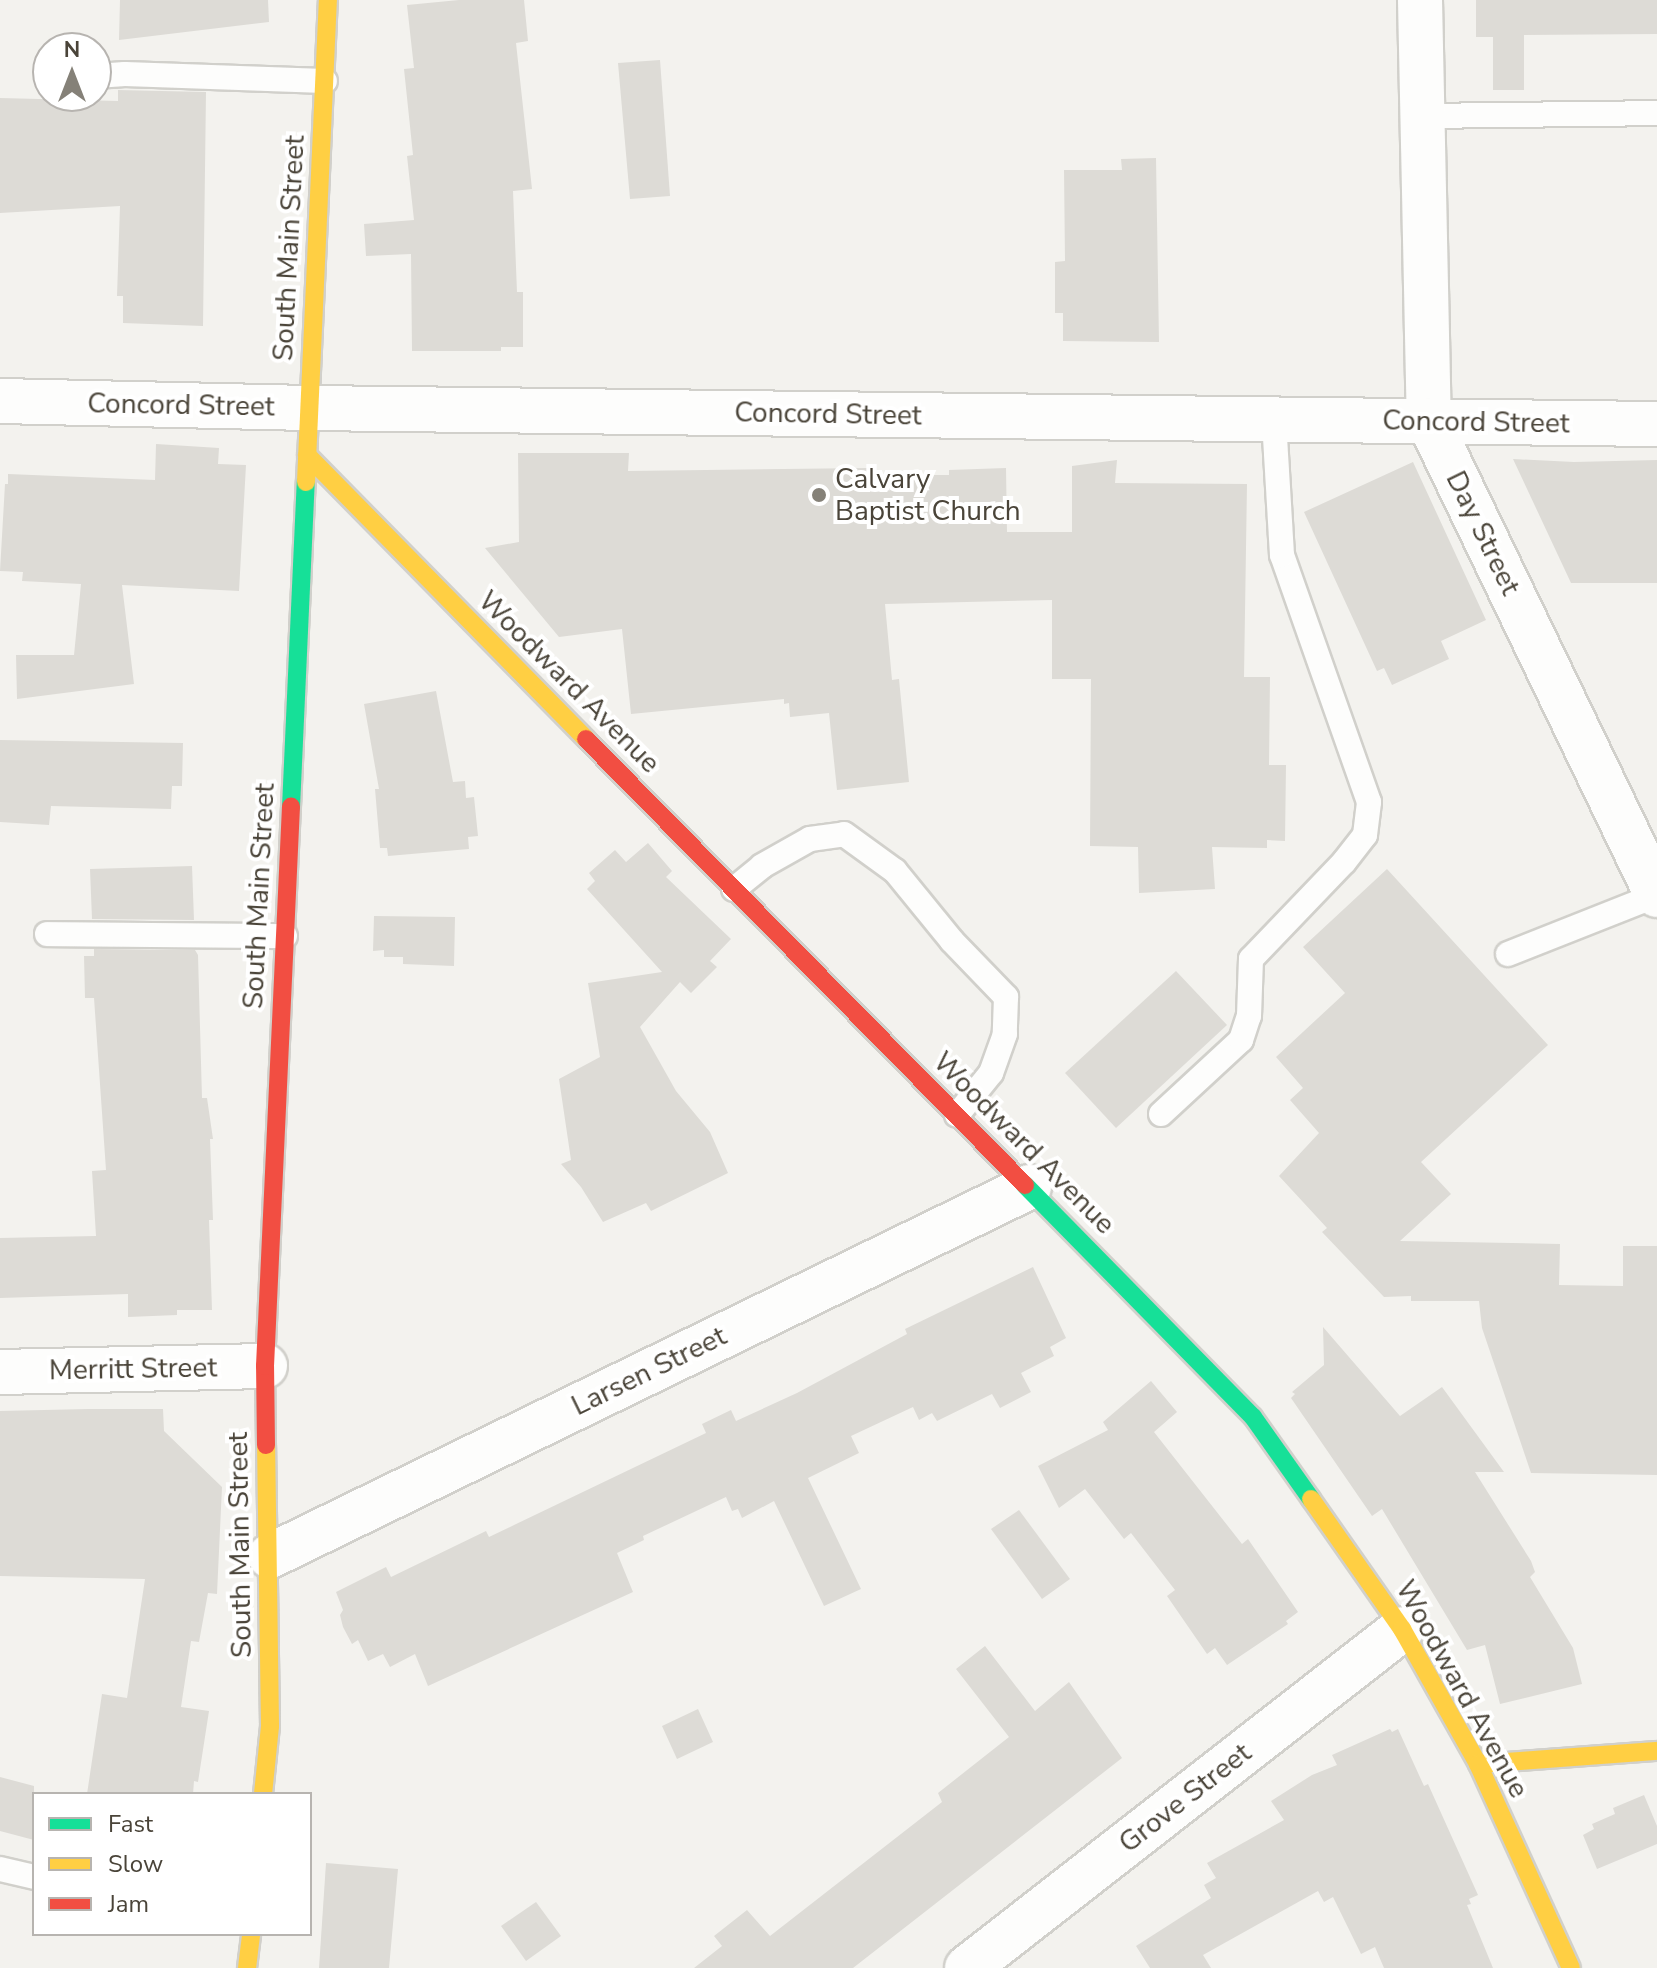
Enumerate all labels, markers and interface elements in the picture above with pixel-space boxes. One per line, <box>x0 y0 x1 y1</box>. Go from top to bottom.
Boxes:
north arrow <box>32 32 112 112</box>
text: N <box>64 35 80 65</box>
street label: South Main Street <box>266 134 312 362</box>
street label: Concord Street <box>87 387 275 423</box>
street label: Concord Street <box>734 396 922 432</box>
street label: Concord Street <box>1382 404 1570 440</box>
place label: Calvary Baptist Church <box>835 462 1021 528</box>
street label: Day Street <box>1439 466 1527 600</box>
marker: Calvary Baptist Church <box>810 486 828 504</box>
street label: Woodward Avenue <box>471 584 667 780</box>
street label: South Main Street <box>236 782 282 1010</box>
street label: Woodward Avenue <box>926 1045 1122 1241</box>
street label: Larsen Street <box>566 1319 732 1423</box>
street label: Merritt Street <box>49 1351 217 1387</box>
street label: South Main Street <box>221 1432 259 1658</box>
street label: Woodward Avenue <box>1388 1574 1536 1804</box>
street label: Grove Street <box>1112 1736 1258 1860</box>
legend <box>32 1792 312 1936</box>
text: Fast <box>108 1808 153 1840</box>
text: Slow <box>108 1848 163 1880</box>
text: Jam <box>108 1888 149 1920</box>

